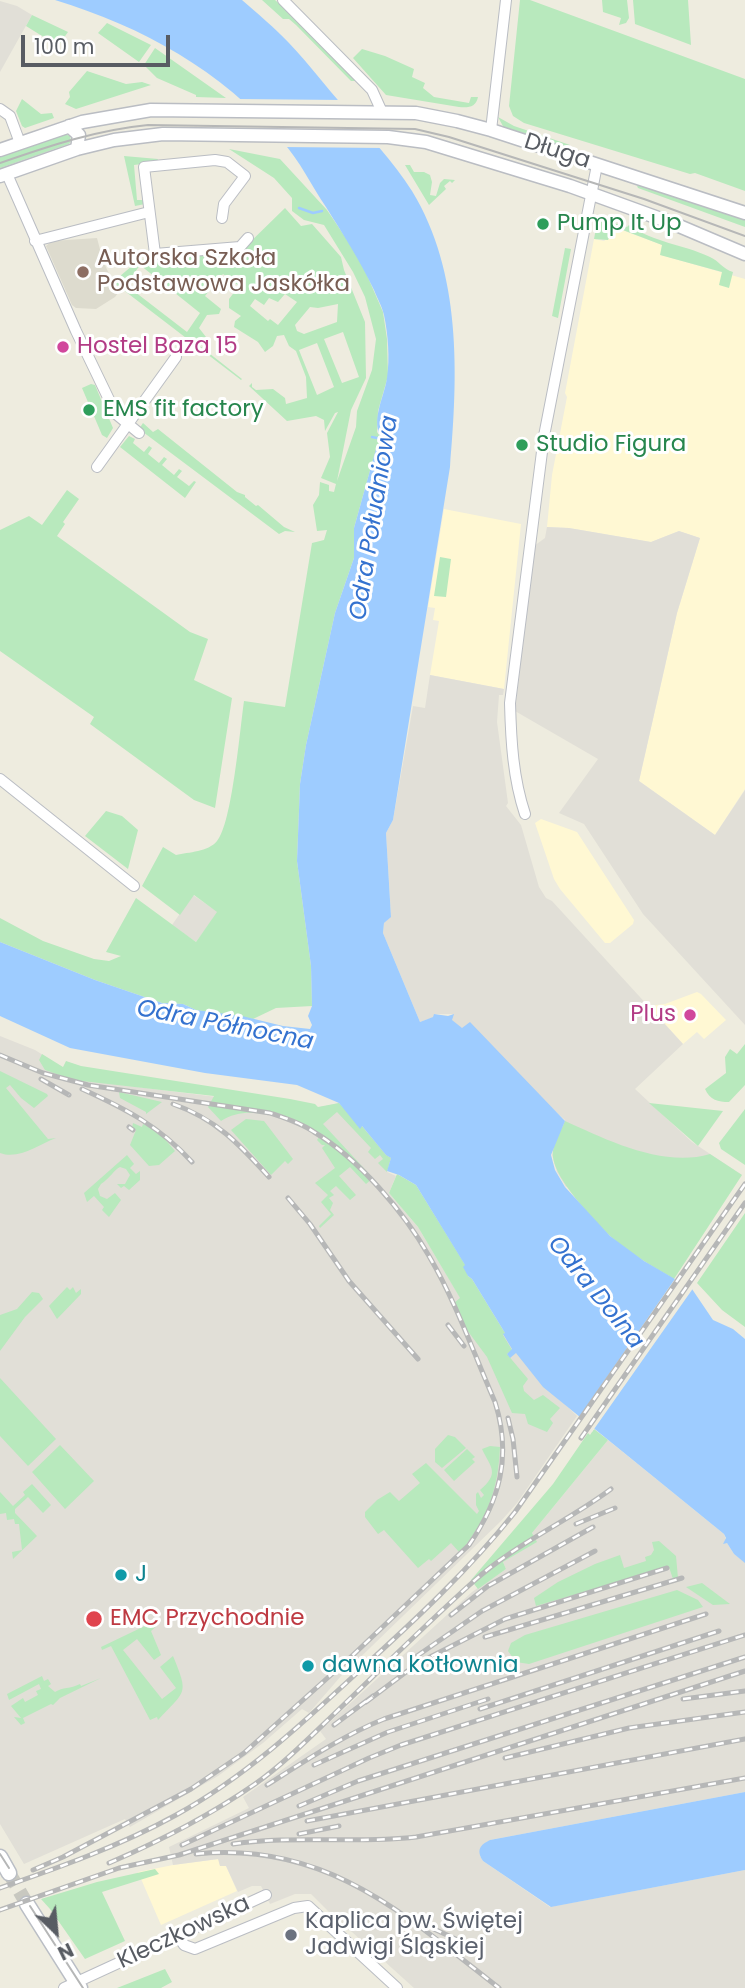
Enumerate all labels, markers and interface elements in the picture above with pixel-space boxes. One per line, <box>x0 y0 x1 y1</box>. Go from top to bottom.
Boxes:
scale bar <box>24 21 173 65</box>
text: 100 m <box>34 32 94 61</box>
street label: Długa <box>520 128 594 176</box>
place label: Pump It Up <box>557 210 682 238</box>
marker: Pump It Up <box>535 216 551 232</box>
place label: Autorska Szkoła Podstawowa Jaskółka <box>97 245 350 299</box>
marker: Autorska Szkoła Podstawowa Jaskółka <box>75 264 91 280</box>
place label: Hostel Baza 15 <box>77 333 238 361</box>
marker: Hostel Baza 15 <box>55 339 71 355</box>
place label: EMS fit factory <box>103 396 264 424</box>
marker: EMS fit factory <box>81 402 97 418</box>
water label: Odra Południowa <box>345 414 405 622</box>
place label: Studio Figura <box>536 431 686 459</box>
marker: Studio Figura <box>514 437 530 453</box>
water label: Odra Północna <box>134 995 316 1057</box>
place label: Plus <box>630 1001 676 1029</box>
marker: Plus <box>682 1007 698 1023</box>
water label: Odra Dolna <box>541 1231 649 1355</box>
place label: J <box>135 1561 147 1589</box>
marker: J <box>113 1567 129 1583</box>
place label: EMC Przychodnie <box>110 1605 304 1633</box>
marker: EMC Przychodnie <box>84 1609 104 1629</box>
place label: dawna kotłownia <box>322 1652 519 1680</box>
marker: dawna kotłownia <box>300 1658 316 1674</box>
street label: Kleczkowska <box>113 1890 255 1976</box>
north arrow <box>21 1897 91 1967</box>
place label: Kaplica pw. Świętej Jadwigi Śląskiej <box>305 1908 523 1962</box>
marker: Kaplica pw. Świętej Jadwigi Śląskiej <box>283 1927 299 1943</box>
text: N <box>53 1936 78 1967</box>

